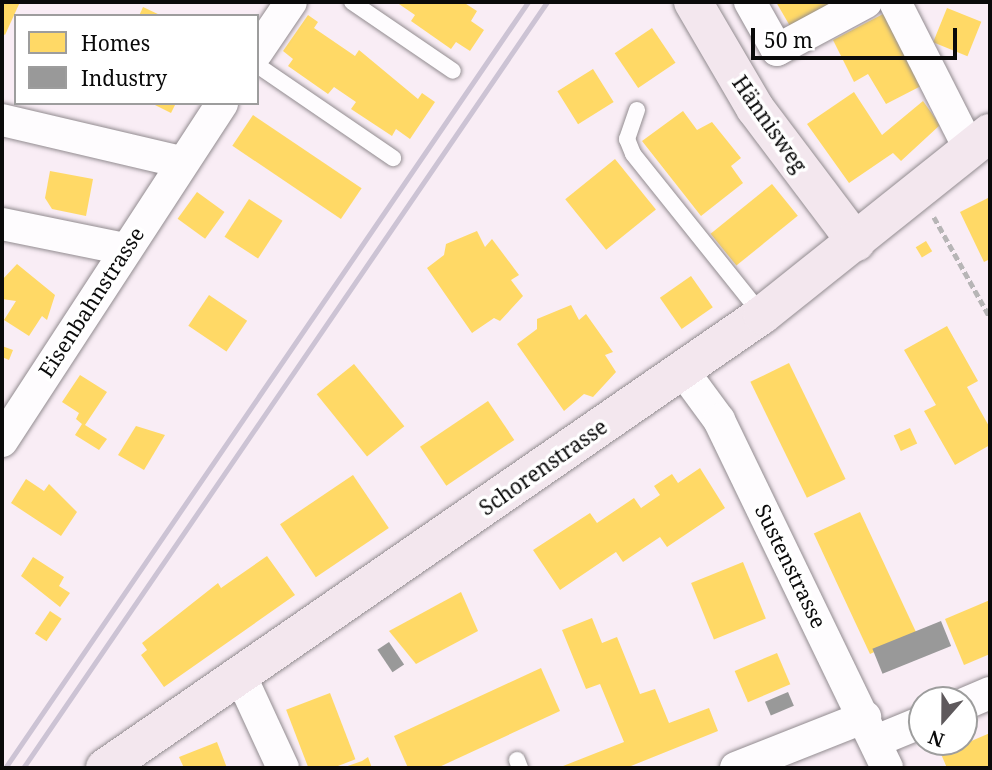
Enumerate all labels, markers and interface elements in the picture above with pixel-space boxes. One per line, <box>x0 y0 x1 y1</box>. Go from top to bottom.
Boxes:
legend <box>14 14 259 105</box>
scale bar <box>754 14 960 58</box>
text: 50 m <box>764 26 813 54</box>
text: Homes <box>81 29 150 57</box>
text: Industry <box>81 64 167 92</box>
street label: Hännisweg <box>727 71 813 177</box>
street label: Eisenbahnstrasse <box>33 222 149 382</box>
street label: Schorenstrasse <box>474 414 612 520</box>
street label: Sustenstrasse <box>750 500 832 632</box>
north arrow <box>908 686 978 756</box>
text: N <box>925 724 948 754</box>

